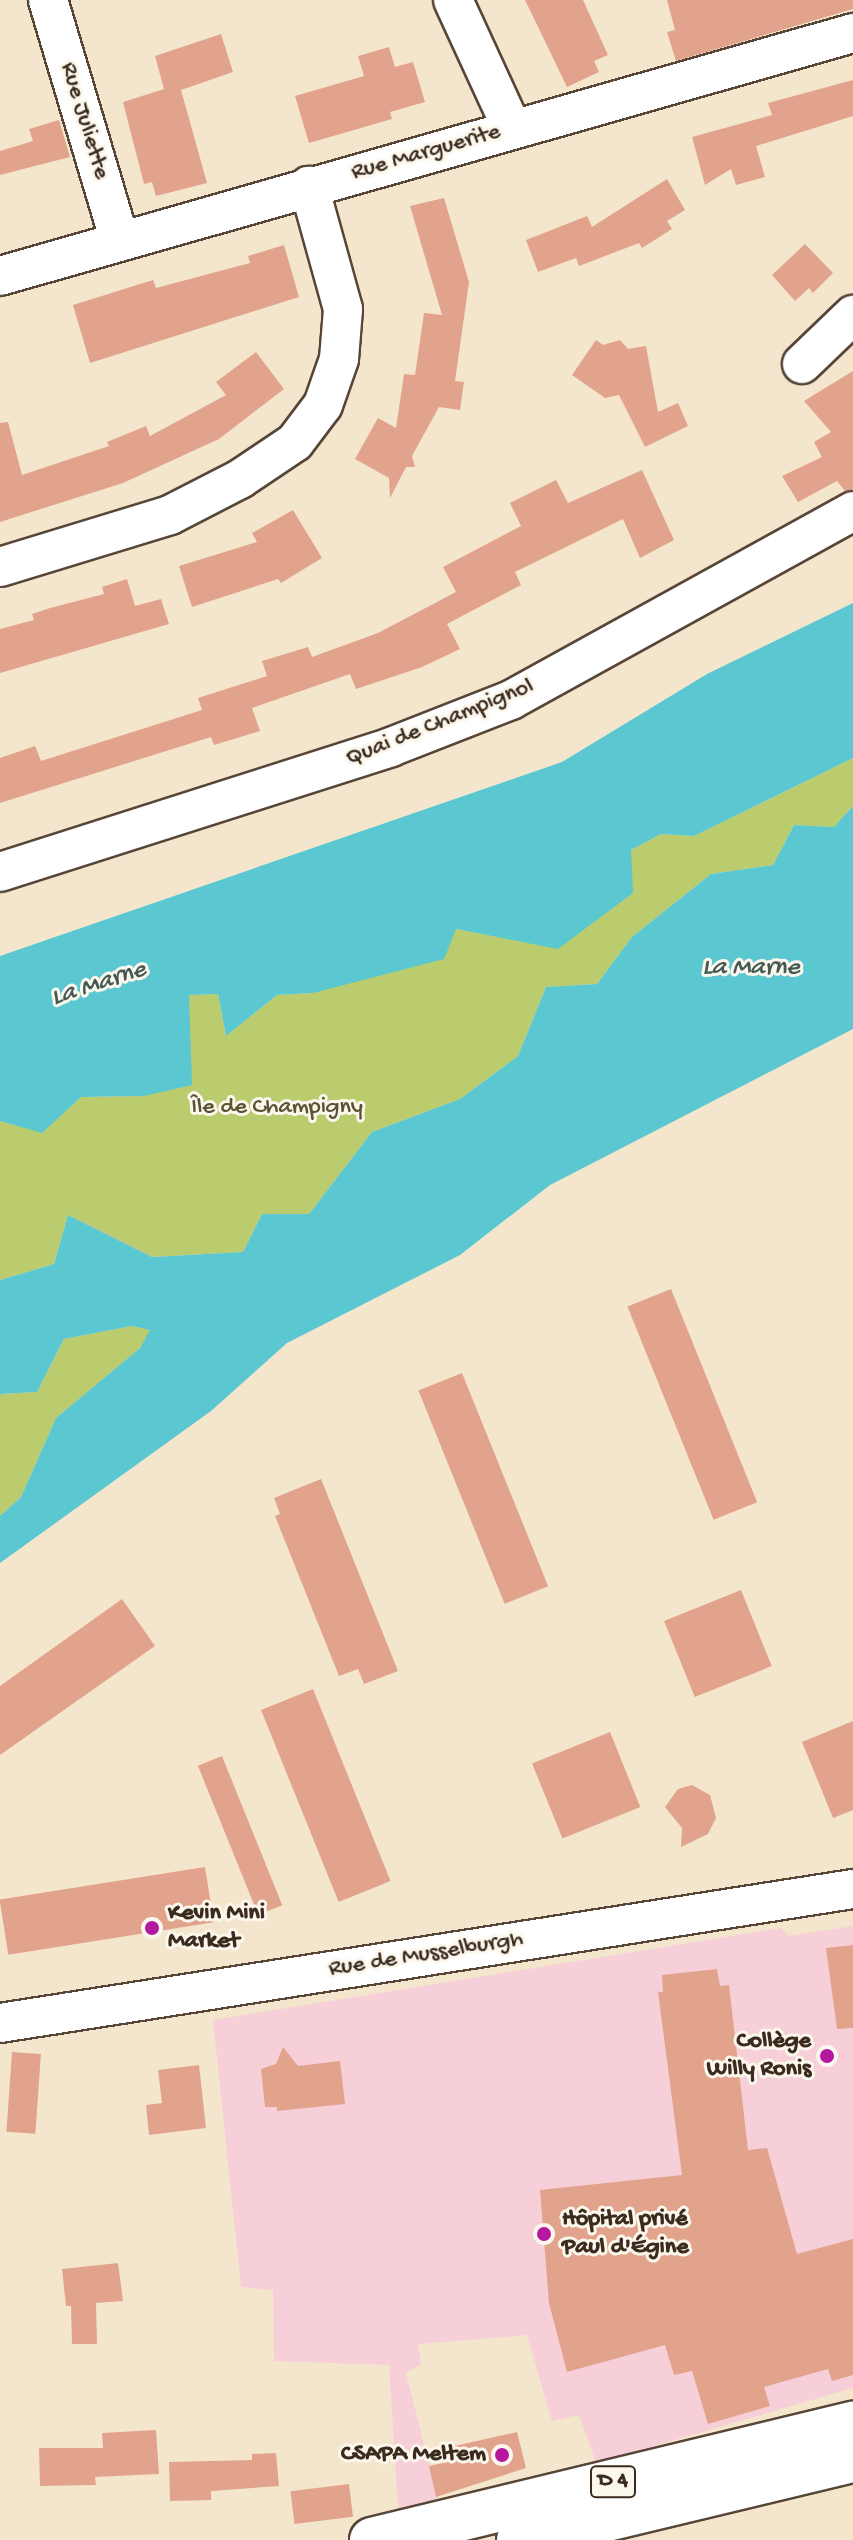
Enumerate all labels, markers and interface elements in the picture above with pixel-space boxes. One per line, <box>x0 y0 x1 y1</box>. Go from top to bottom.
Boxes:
street label: Rue Juliette <box>53 59 115 183</box>
street label: Rue Marguerite <box>348 118 504 188</box>
street label: Quai de Champignol <box>342 672 538 774</box>
water label: La Marne <box>702 953 800 985</box>
water label: La Marne <box>48 955 150 1015</box>
park label: Île de Champigny <box>191 1094 363 1122</box>
place label: Kevin Mini Market <box>168 1900 265 1956</box>
marker: Kevin Mini Market <box>143 1919 161 1937</box>
street label: Rue de Musselburgh <box>327 1925 525 1985</box>
place label: Collège Willy Ronis <box>707 2028 811 2084</box>
marker: Collège Willy Ronis <box>818 2047 836 2065</box>
place label: Hôpital privé Paul d'Égine <box>562 2206 689 2262</box>
marker: Hôpital privé Paul d'Égine <box>533 2223 555 2245</box>
place label: CSAPA Meltem <box>341 2441 486 2469</box>
marker: CSAPA Meltem <box>493 2446 511 2464</box>
road number: D 4 <box>589 2464 637 2500</box>

